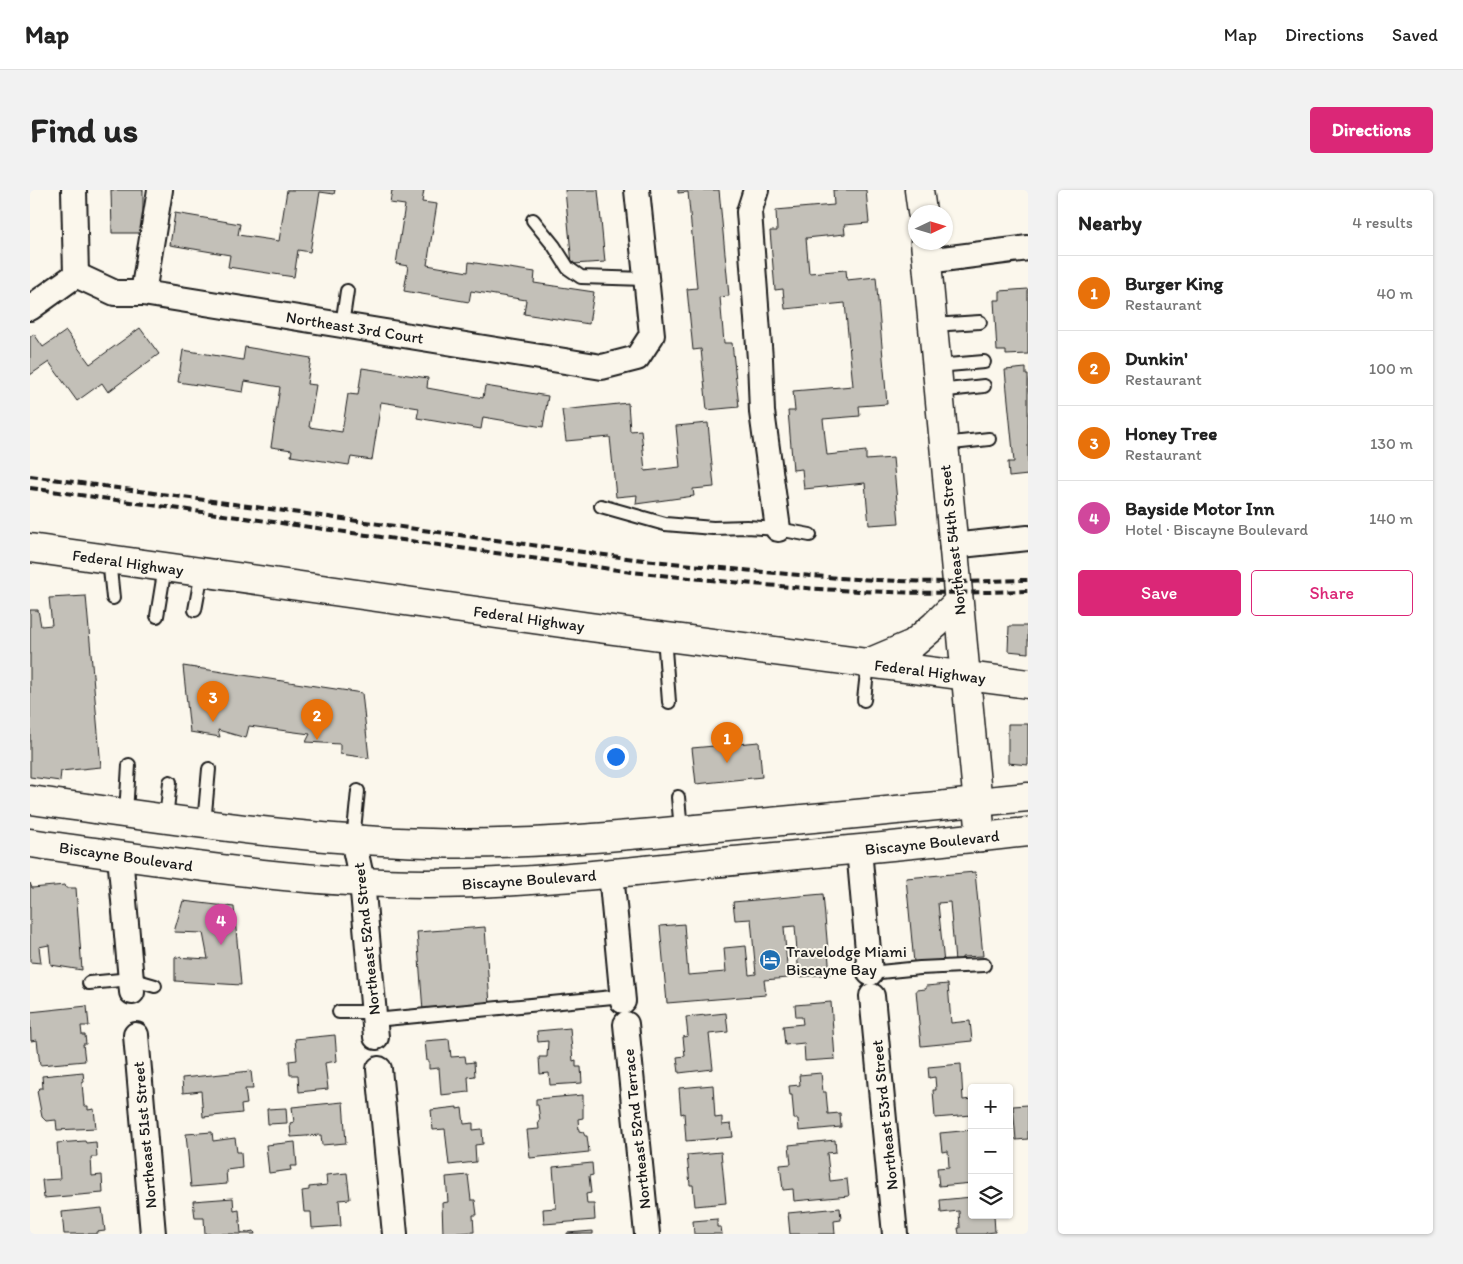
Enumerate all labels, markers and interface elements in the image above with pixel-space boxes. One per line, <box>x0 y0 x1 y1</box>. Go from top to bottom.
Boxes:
text: Map <box>25 20 69 49</box>
text: Map <box>1224 24 1257 46</box>
text: Directions <box>1285 24 1364 46</box>
text: Saved <box>1392 24 1438 46</box>
button: Directions <box>1310 107 1433 153</box>
text: Find us <box>30 109 138 151</box>
north arrow <box>908 205 953 250</box>
text: Nearby <box>1078 210 1142 235</box>
text: 4 results <box>1352 213 1413 232</box>
text: Burger King <box>1125 272 1223 295</box>
text: 1 <box>1090 284 1098 303</box>
text: 40 m <box>1376 284 1413 303</box>
text: Restaurant <box>1125 295 1202 314</box>
street label: Northeast 3rd Court <box>285 307 425 348</box>
text: Dunkin' <box>1125 347 1188 370</box>
text: 2 <box>1090 359 1098 378</box>
text: 100 m <box>1369 359 1413 378</box>
text: Restaurant <box>1125 370 1202 389</box>
text: Honey Tree <box>1125 422 1217 445</box>
text: 3 <box>1090 434 1098 453</box>
text: 130 m <box>1370 434 1413 453</box>
text: Restaurant <box>1125 445 1202 464</box>
street label: Northeast 54th Street <box>935 464 970 616</box>
text: Bayside Motor Inn <box>1125 497 1274 520</box>
text: 4 <box>1089 509 1099 528</box>
text: 140 m <box>1369 509 1413 528</box>
text: Hotel · Biscayne Boulevard <box>1125 520 1308 539</box>
street label: Federal Highway <box>71 545 185 580</box>
button: Save <box>1078 570 1241 616</box>
button: Share <box>1251 570 1413 616</box>
street label: Federal Highway <box>472 601 586 636</box>
street label: Federal Highway <box>873 655 987 688</box>
pin: 3 <box>197 681 229 722</box>
pin: 2 <box>301 699 333 740</box>
pin: 1 <box>711 722 743 763</box>
your location <box>603 744 629 770</box>
street label: Biscayne Boulevard <box>864 826 1000 859</box>
street label: Biscayne Boulevard <box>58 838 194 875</box>
street label: Northeast 52nd Street <box>349 862 384 1016</box>
street label: Biscayne Boulevard <box>461 865 597 894</box>
pin: 4 <box>205 904 237 945</box>
place label: Travelodge Miami Biscayne Bay <box>786 942 907 979</box>
hotel icon: Travelodge Miami Biscayne Bay <box>758 948 782 972</box>
street label: Northeast 53rd Street <box>867 1039 902 1191</box>
street label: Northeast 52nd Terrace <box>619 1047 654 1210</box>
street label: Northeast 51st Street <box>129 1061 160 1209</box>
map controls <box>968 1084 1013 1219</box>
button: + <box>968 1084 1013 1129</box>
button: − <box>968 1129 1013 1174</box>
button: layers <box>968 1174 1013 1219</box>

